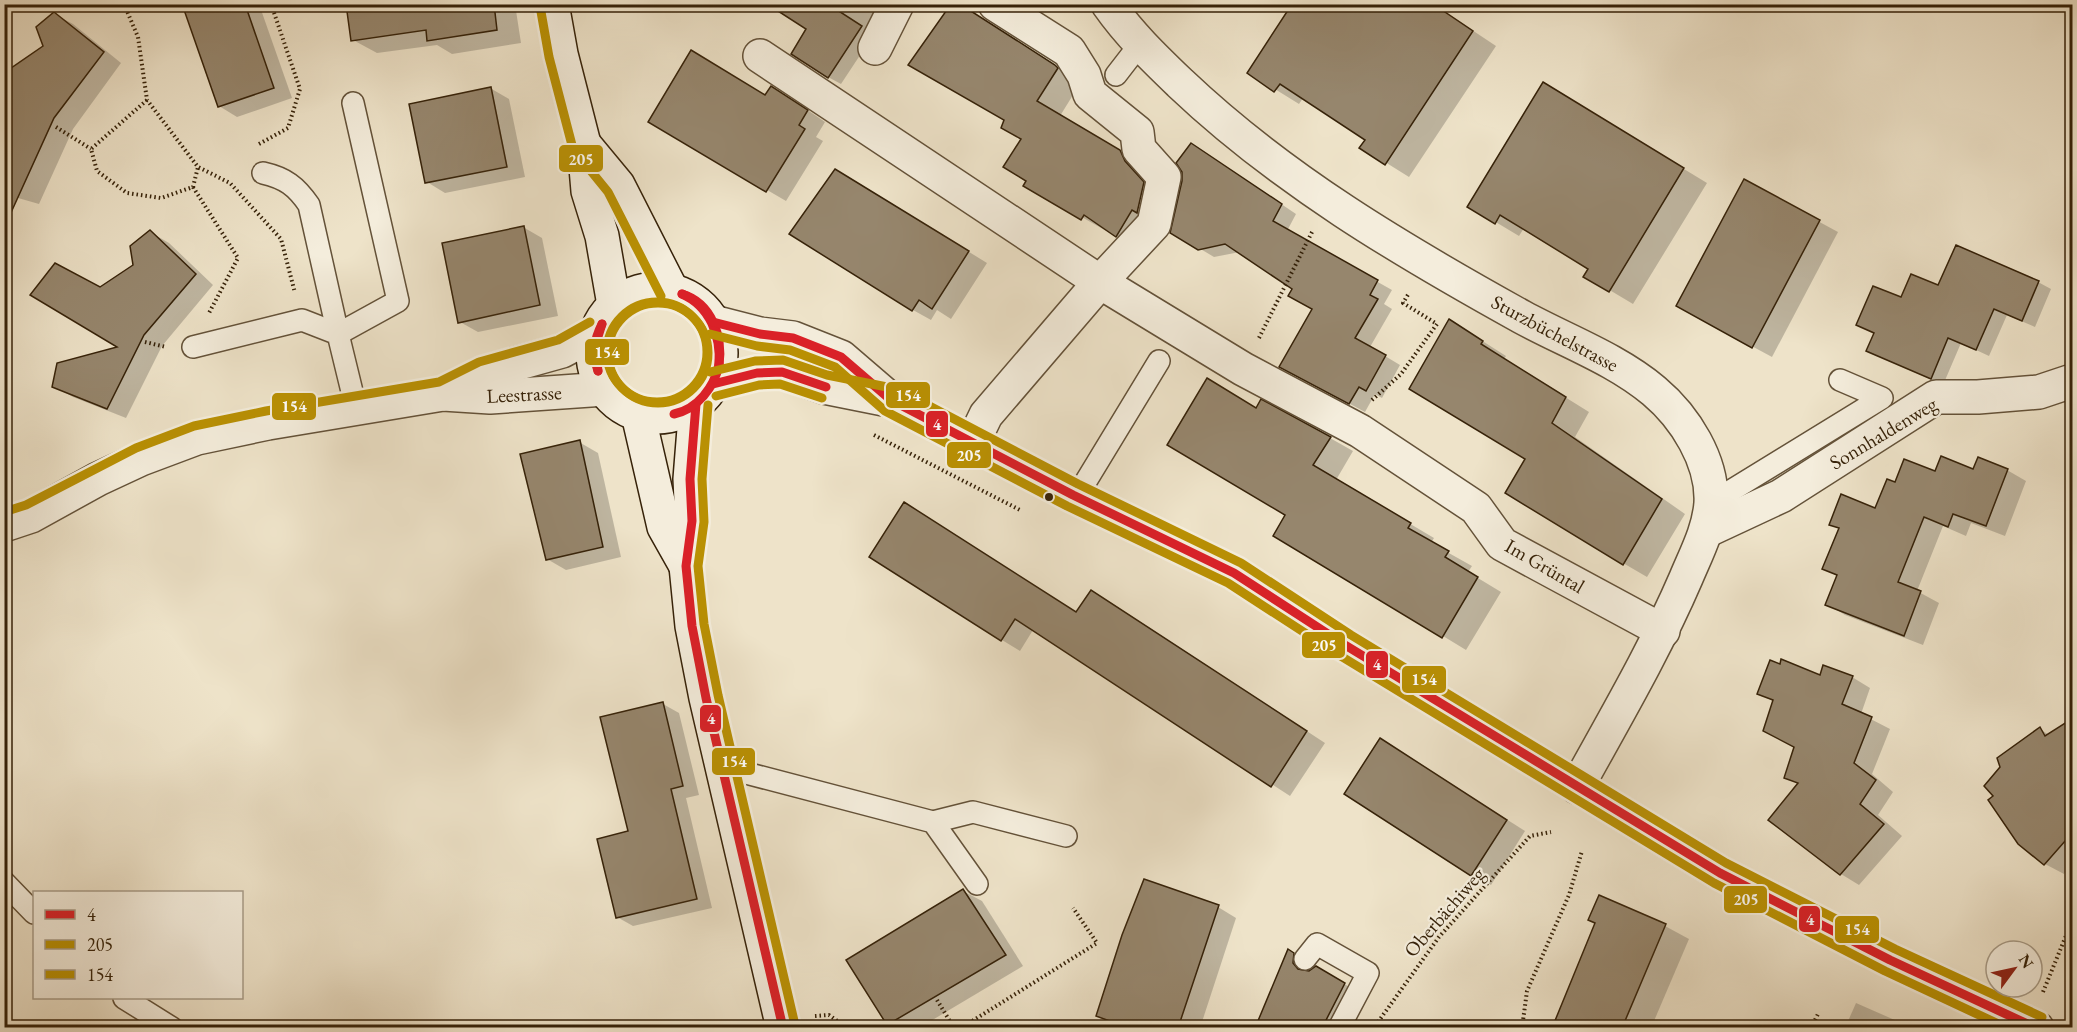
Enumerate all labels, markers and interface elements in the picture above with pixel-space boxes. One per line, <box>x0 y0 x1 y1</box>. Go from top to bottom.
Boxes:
line badge: 205 <box>558 144 604 173</box>
text: 205 <box>568 149 594 170</box>
street label: Sturzbüchelstrasse <box>1487 289 1623 378</box>
line badge: 154 <box>584 338 630 366</box>
text: 154 <box>594 342 620 363</box>
street label: Leestrasse <box>486 379 562 409</box>
line badge: 154 <box>885 381 931 409</box>
text: 154 <box>895 385 921 406</box>
street label: Sonnhaldenweg <box>1824 391 1942 475</box>
line badge: 154 <box>271 392 317 421</box>
text: 154 <box>281 396 307 417</box>
line badge: 4 <box>925 410 949 438</box>
text: 4 <box>933 414 942 435</box>
line badge: 205 <box>946 441 992 469</box>
text: 205 <box>956 445 982 466</box>
unlabelled marker <box>1043 491 1055 503</box>
street label: Im Grüntal <box>1500 533 1590 599</box>
line badge: 205 <box>1301 631 1346 659</box>
text: 205 <box>1311 635 1337 656</box>
line badge: 4 <box>1365 650 1389 679</box>
text: 4 <box>1373 654 1382 675</box>
line badge: 154 <box>1401 665 1447 694</box>
text: 154 <box>1411 669 1437 690</box>
line badge: 4 <box>699 704 722 733</box>
text: 4 <box>707 708 716 729</box>
line badge: 154 <box>711 747 756 776</box>
text: 154 <box>721 751 747 772</box>
street label: Oberbächiweg <box>1398 861 1490 962</box>
line badge: 205 <box>1723 885 1768 914</box>
text: 205 <box>1733 889 1759 910</box>
legend <box>33 891 243 999</box>
text: 4 <box>87 903 96 926</box>
line badge: 4 <box>1798 905 1821 933</box>
text: 4 <box>1806 909 1815 930</box>
line badge: 154 <box>1834 915 1880 944</box>
text: 154 <box>1844 919 1870 940</box>
text: 205 <box>87 933 113 956</box>
north arrow <box>1984 939 2044 999</box>
text: N <box>2014 950 2039 972</box>
text: 154 <box>87 963 113 986</box>

